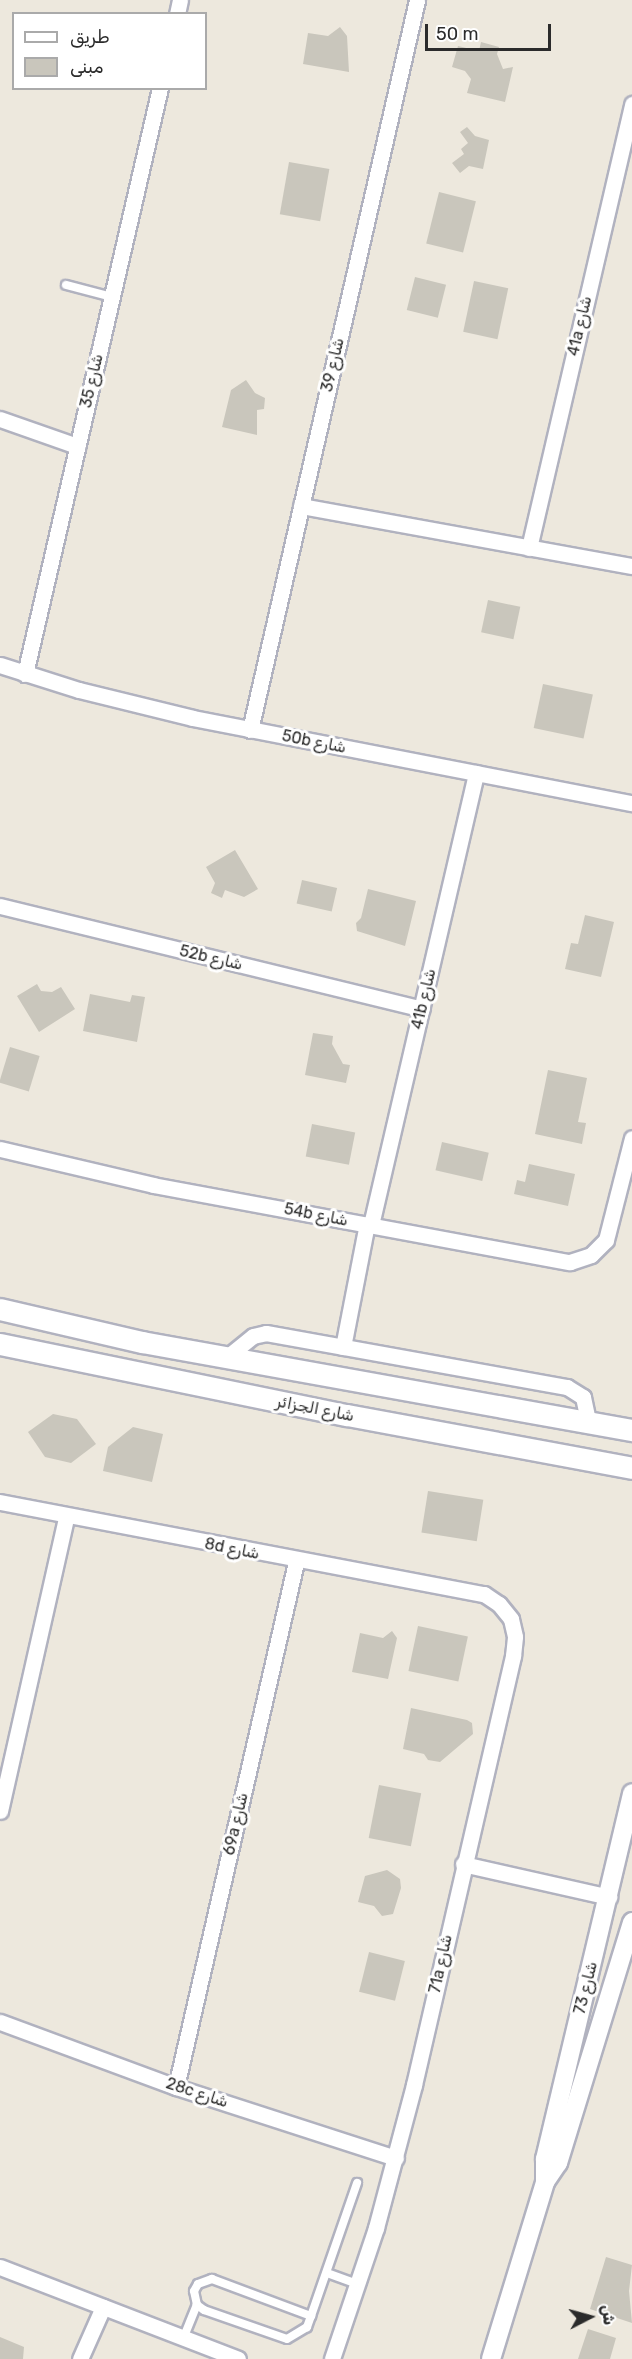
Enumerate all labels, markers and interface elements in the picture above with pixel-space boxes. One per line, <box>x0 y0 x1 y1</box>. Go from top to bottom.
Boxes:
legend <box>12 12 207 90</box>
scale bar <box>428 12 554 50</box>
text: 50 m <box>436 23 479 45</box>
text: طريق <box>70 26 110 48</box>
text: مبنى <box>70 56 104 78</box>
street label: 41a شارع <box>564 294 596 358</box>
street label: شارع 39 <box>317 336 349 394</box>
street label: شارع 35 <box>76 352 108 410</box>
street label: 50b شارع <box>280 726 348 758</box>
street label: 52b شارع <box>178 941 244 975</box>
street label: 41b شارع <box>408 967 440 1031</box>
street label: 54b شارع <box>282 1199 350 1231</box>
street label: شارع الجزائر <box>274 1392 356 1426</box>
street label: 8d شارع <box>203 1534 261 1564</box>
street label: 69a شارع <box>219 1791 253 1857</box>
street label: 71a شارع <box>425 1933 457 1995</box>
street label: شارع 73 <box>570 1960 602 2016</box>
street label: 28c شارع <box>164 2074 230 2112</box>
north arrow <box>560 2287 620 2347</box>
text: ش <box>598 2304 619 2326</box>

